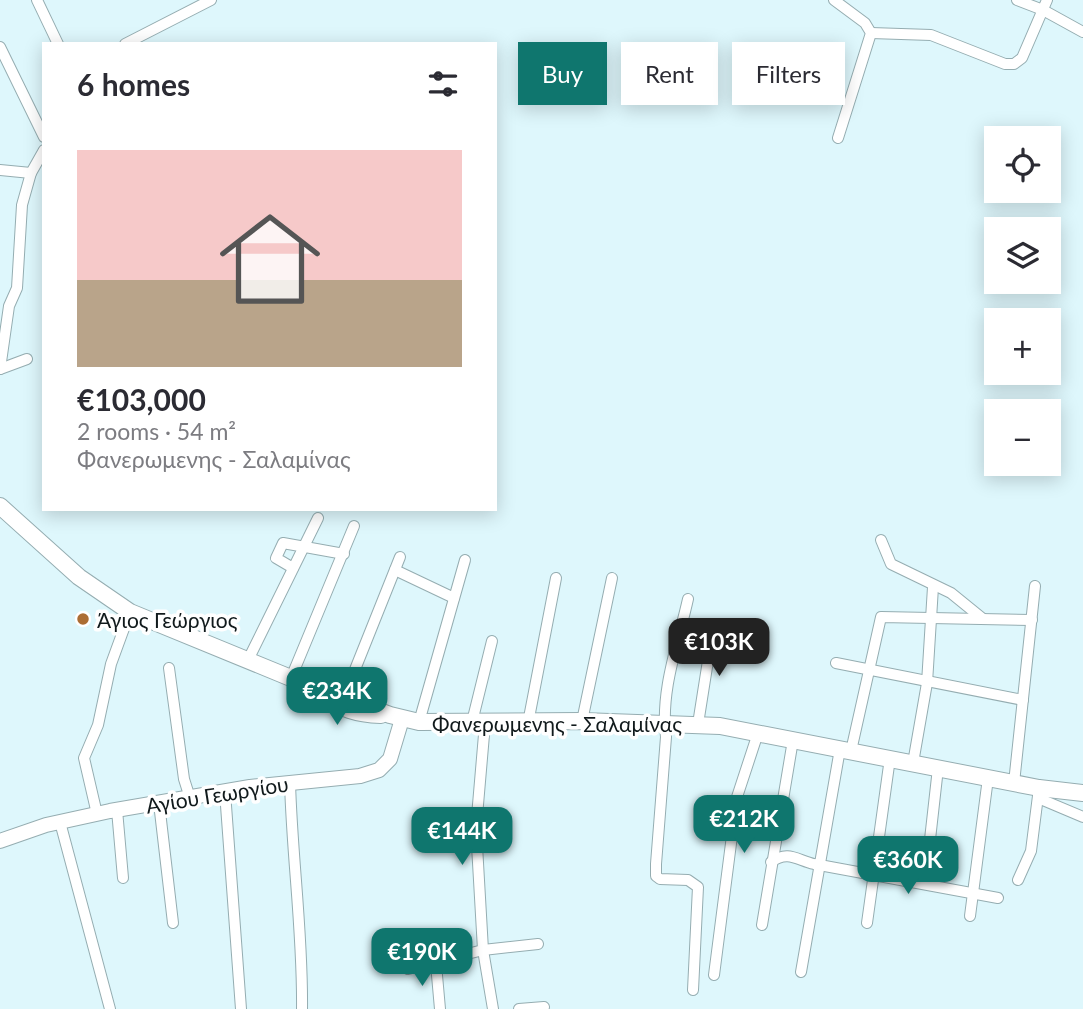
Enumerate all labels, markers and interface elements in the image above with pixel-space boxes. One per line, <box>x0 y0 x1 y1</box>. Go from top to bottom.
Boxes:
chip: Buy <box>518 42 607 105</box>
chip: Rent <box>621 42 718 105</box>
chip: Filters <box>732 42 845 105</box>
icon: filters <box>424 65 462 103</box>
text: 6 homes <box>77 66 190 102</box>
map controls <box>984 126 1061 476</box>
button: locate <box>984 126 1061 203</box>
icon: home <box>207 196 333 322</box>
button: layers <box>984 217 1061 294</box>
button: + <box>984 308 1061 385</box>
text: €103,000 <box>77 381 206 417</box>
button: − <box>984 399 1061 476</box>
text: 2 rooms · 54 m² <box>77 417 236 445</box>
text: Φανερωμενης - Σαλαμίνας <box>77 445 351 473</box>
place label: Άγιος Γεώργιος <box>97 607 238 632</box>
marker: Άγιος Γεώργιος <box>75 611 91 627</box>
pin: €103K <box>670 618 768 678</box>
text: €103K <box>684 627 754 655</box>
pin: €234K <box>288 668 386 727</box>
text: €234K <box>302 676 372 704</box>
street label: Φανερωμενης - Σαλαμίνας <box>432 711 682 736</box>
street label: Αγίου Γεωργίου <box>144 770 290 818</box>
pin: €212K <box>695 796 793 855</box>
text: €212K <box>709 804 779 832</box>
pin: €144K <box>413 808 511 867</box>
text: €144K <box>427 816 497 844</box>
pin: €360K <box>859 836 957 896</box>
text: €360K <box>873 845 943 873</box>
pin: €190K <box>373 928 471 988</box>
text: €190K <box>387 937 457 965</box>

